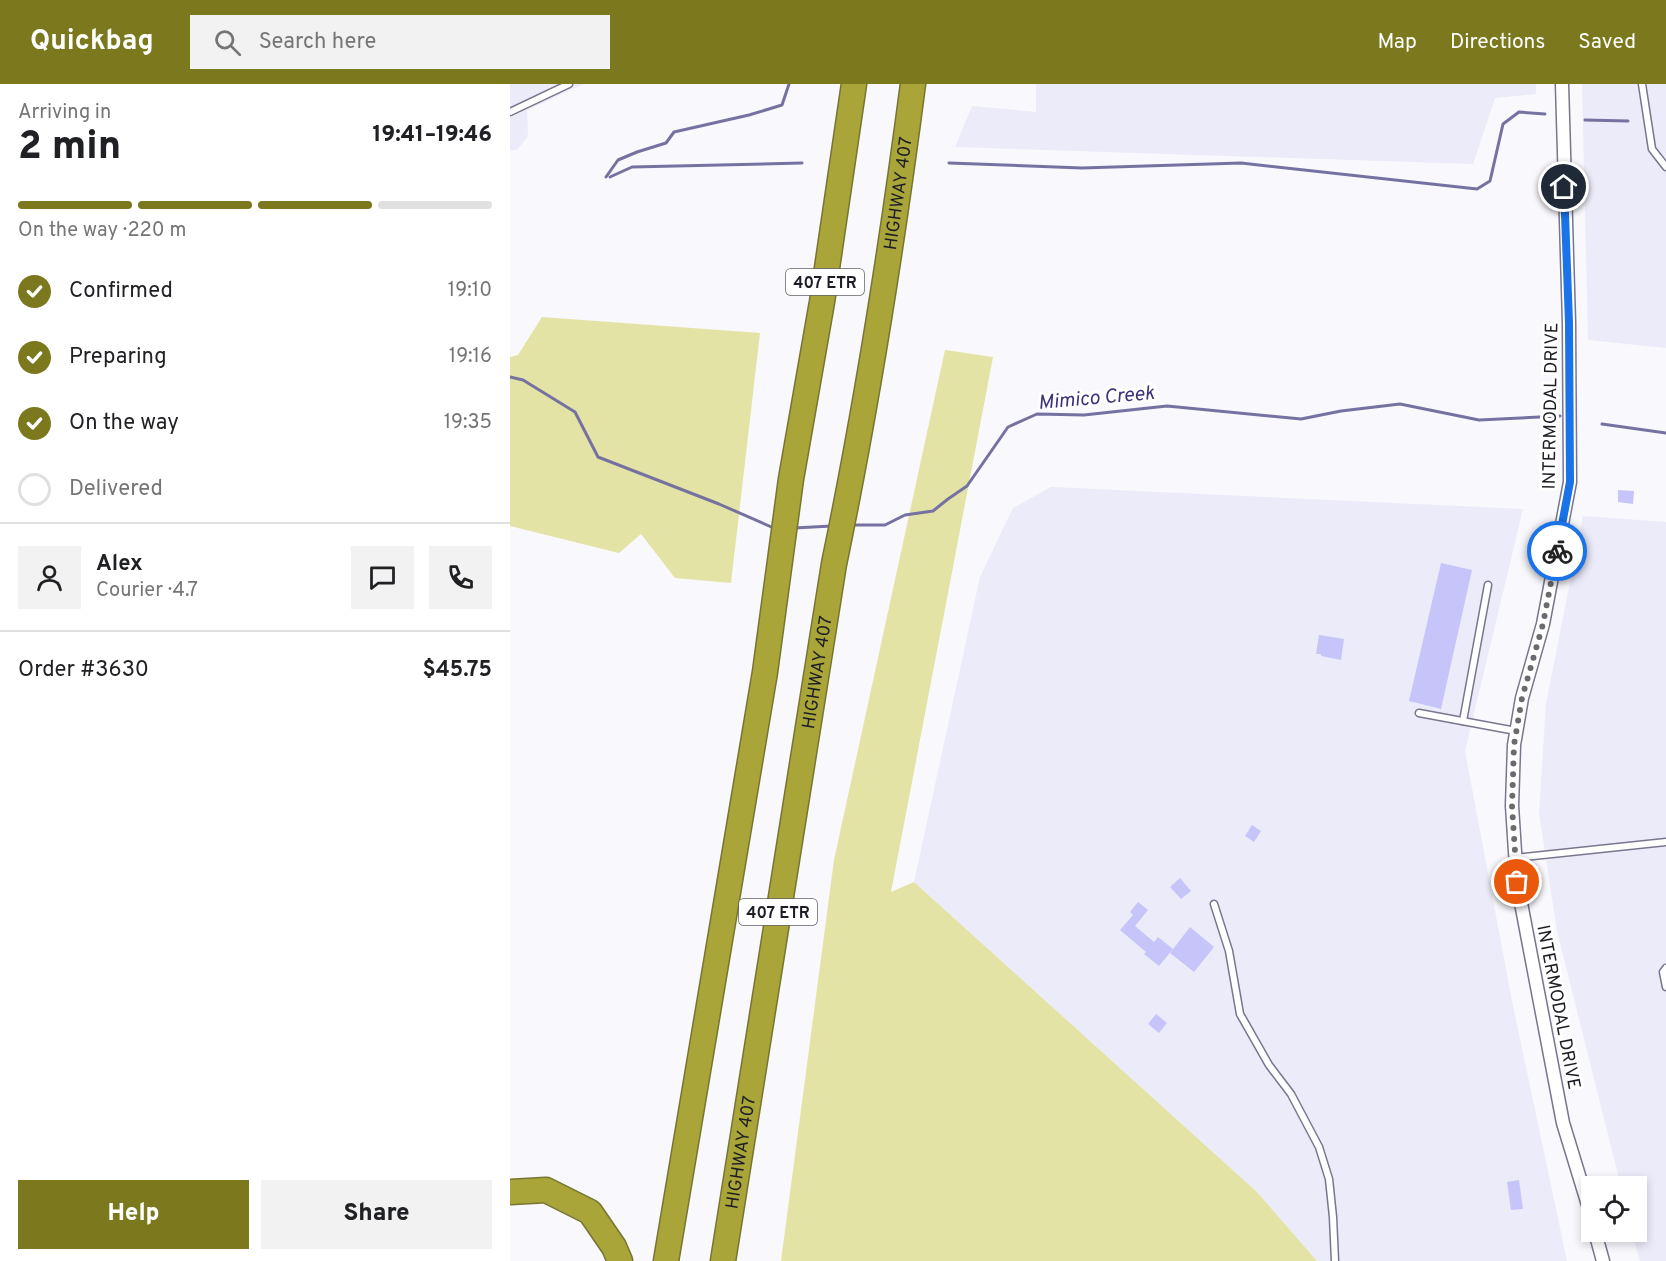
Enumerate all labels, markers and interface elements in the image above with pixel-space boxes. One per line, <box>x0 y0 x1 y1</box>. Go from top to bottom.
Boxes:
search box <box>190 15 610 69</box>
text: Quickbag <box>30 24 154 60</box>
icon: search <box>211 26 244 59</box>
text: Search here <box>259 29 376 56</box>
text: Map <box>1377 29 1417 56</box>
text: Directions <box>1450 29 1545 56</box>
text: Saved <box>1578 29 1636 56</box>
text: Arriving in <box>18 100 111 126</box>
text: 19:41–19:46 <box>373 122 492 149</box>
text: 2 min <box>18 124 121 173</box>
street label: HIGHWAY 407 <box>880 136 919 252</box>
pin <box>1538 161 1589 212</box>
icon: home <box>1547 170 1580 203</box>
text: On the way · 220 m <box>18 218 186 244</box>
road number: 407 ETR <box>786 269 864 295</box>
icon: check <box>18 275 51 308</box>
text: Confirmed <box>69 278 173 305</box>
text: 19:10 <box>448 278 492 304</box>
street label: INTERMODAL DRIVE <box>1539 322 1564 490</box>
icon: check <box>18 341 51 374</box>
text: Preparing <box>69 344 167 371</box>
text: 19:16 <box>449 344 492 370</box>
water label: Mimico Creek <box>1037 381 1156 417</box>
icon: check <box>18 407 51 440</box>
text: On the way <box>69 410 179 437</box>
text: 19:35 <box>444 410 492 436</box>
text: Delivered <box>69 476 163 503</box>
courier <box>1527 521 1587 581</box>
icon: bike <box>1541 535 1574 568</box>
button: person <box>18 546 81 609</box>
button: chat <box>351 546 414 609</box>
button: phone <box>429 546 492 609</box>
text: Alex <box>96 551 143 578</box>
text: Courier · 4.7 <box>96 578 198 604</box>
street label: HIGHWAY 407 <box>798 615 839 731</box>
text: Order #3630 <box>18 657 149 684</box>
text: $45.75 <box>422 657 492 684</box>
pin <box>1491 856 1542 907</box>
icon: bag <box>1500 865 1533 898</box>
road number: 407 ETR <box>739 899 817 925</box>
street label: INTERMODAL DRIVE <box>1530 923 1585 1091</box>
street label: HIGHWAY 407 <box>721 1094 762 1211</box>
map controls <box>1581 1176 1647 1242</box>
button: locate <box>1581 1176 1647 1242</box>
button: Help <box>18 1180 249 1249</box>
button: Share <box>261 1180 492 1249</box>

